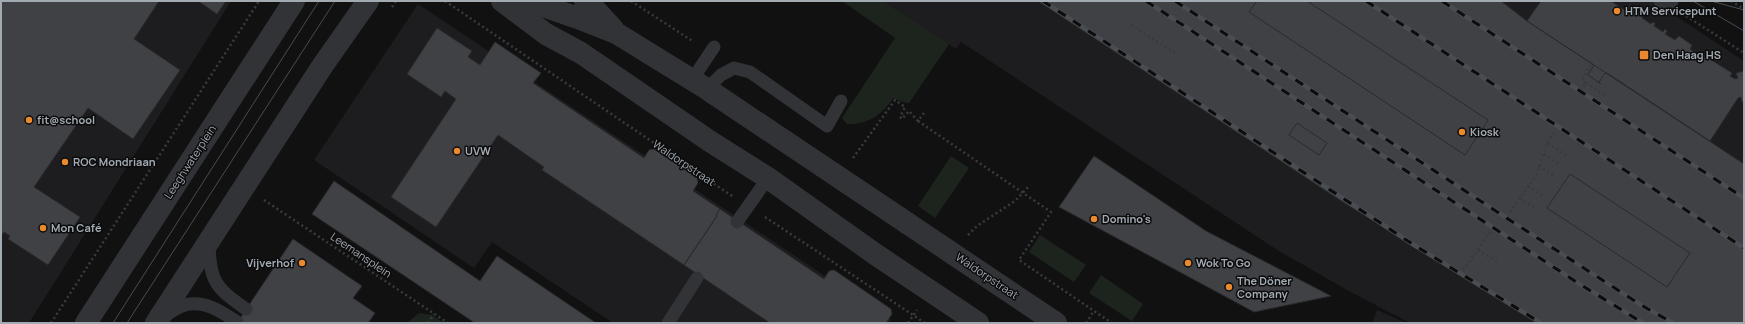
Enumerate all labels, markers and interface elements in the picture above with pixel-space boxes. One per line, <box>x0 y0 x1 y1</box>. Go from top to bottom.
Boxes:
place label: HTM Servicepunt <box>1625 3 1717 18</box>
marker: HTM Servicepunt <box>1612 6 1622 16</box>
place label: Den Haag HS <box>1653 47 1721 62</box>
marker: Den Haag HS <box>1638 49 1650 61</box>
place label: fit@school <box>37 112 95 127</box>
marker: fit@school <box>24 115 34 125</box>
street label: Leeghwaterplein <box>160 122 219 201</box>
place label: Kiosk <box>1470 124 1500 139</box>
marker: Kiosk <box>1457 127 1467 137</box>
street label: Waldorpstraat <box>650 136 719 189</box>
place label: UVW <box>465 143 491 158</box>
marker: UVW <box>452 146 462 156</box>
place label: ROC Mondriaan <box>73 154 156 169</box>
marker: ROC Mondriaan <box>60 157 70 167</box>
place label: Domino's <box>1102 211 1151 226</box>
marker: Domino's <box>1089 214 1099 224</box>
place label: Mon Café <box>51 220 102 235</box>
marker: Mon Café <box>38 223 48 233</box>
street label: Leemansplein <box>328 229 395 281</box>
street label: Waldorpstraat <box>953 249 1022 302</box>
place label: Vijverhof <box>246 255 295 270</box>
place label: Wok To Go <box>1196 255 1251 270</box>
marker: Vijverhof <box>297 258 307 268</box>
marker: Wok To Go <box>1183 258 1193 268</box>
place label: The Döner Company <box>1237 273 1292 301</box>
marker: The Döner Company <box>1224 282 1234 292</box>

